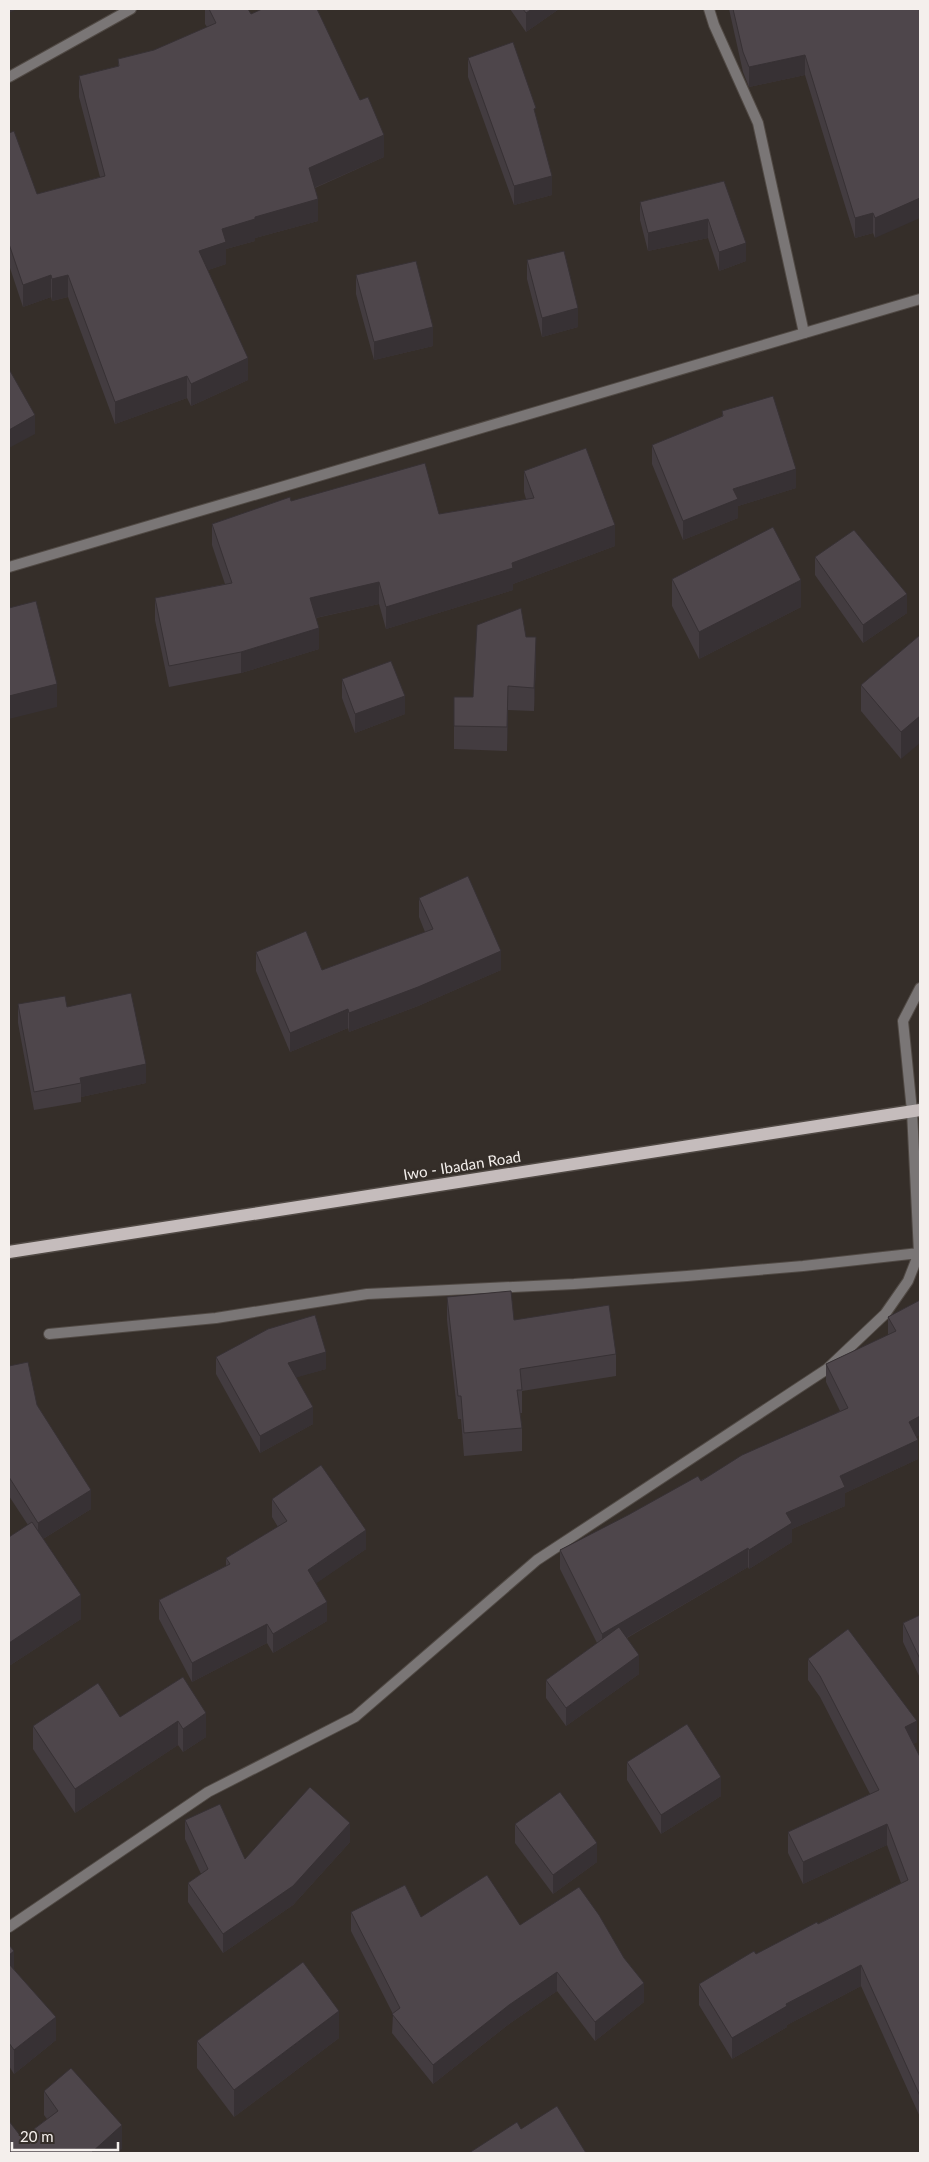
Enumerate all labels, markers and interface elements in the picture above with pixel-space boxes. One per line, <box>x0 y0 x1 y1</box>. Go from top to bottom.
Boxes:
street label: Iwo - Ibadan Road <box>402 1147 522 1183</box>
scale bar <box>12 2120 119 2152</box>
text: 20 m <box>20 2127 54 2145</box>

